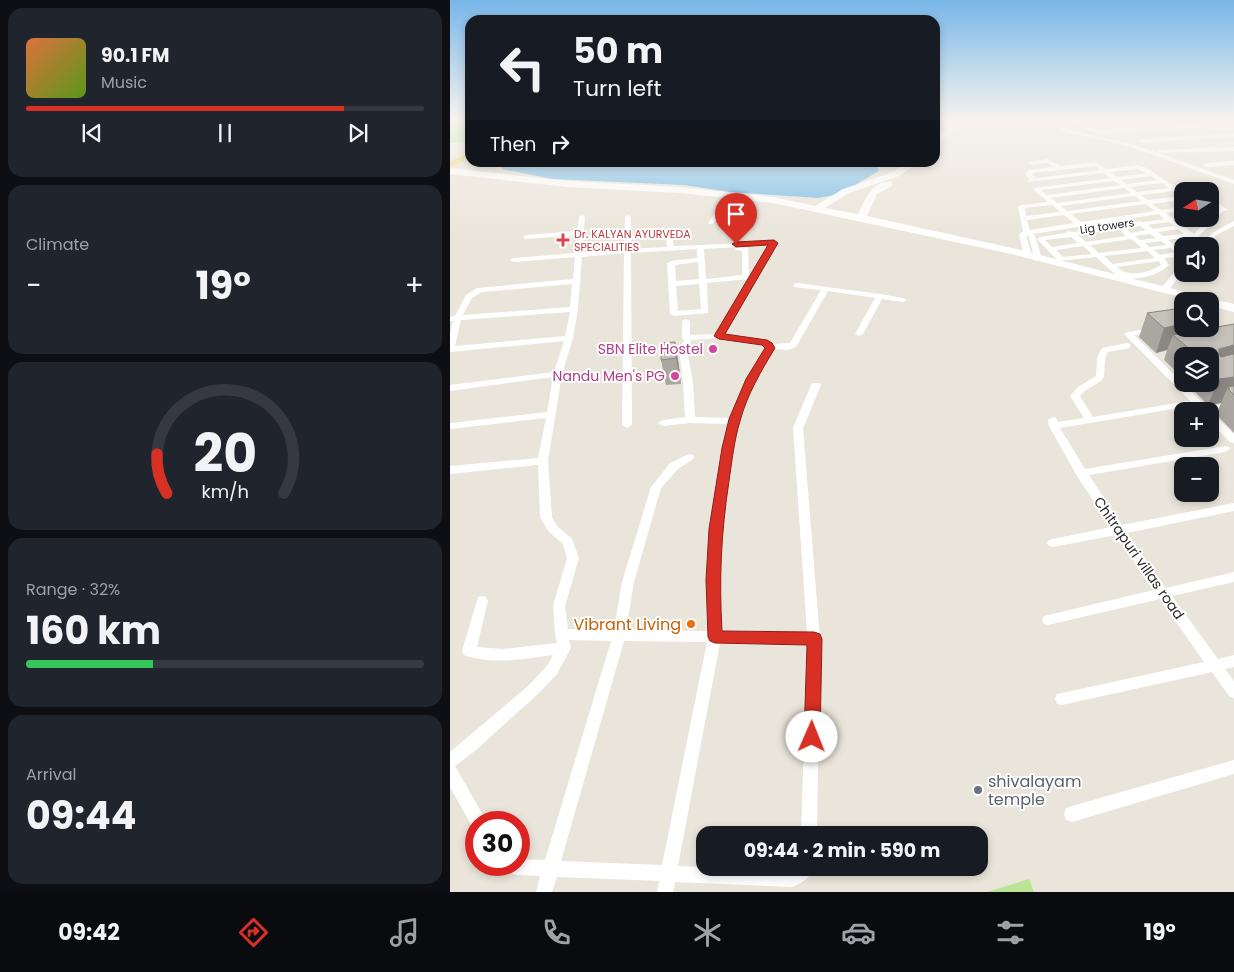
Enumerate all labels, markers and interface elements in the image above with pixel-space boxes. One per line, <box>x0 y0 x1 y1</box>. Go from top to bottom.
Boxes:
text: 50 m <box>573 26 663 75</box>
icon: left <box>490 35 555 100</box>
text: 90.1 FM <box>101 42 169 69</box>
text: Music <box>101 71 147 94</box>
text: Turn left <box>573 73 661 104</box>
icon: previous <box>78 119 106 147</box>
icon: pause <box>211 119 239 147</box>
icon: next <box>344 119 372 147</box>
icon: right <box>546 130 574 158</box>
text: Then <box>490 131 536 158</box>
north arrow <box>1174 182 1219 228</box>
map controls <box>1174 182 1219 502</box>
pin <box>715 193 757 244</box>
icon: arrive <box>722 200 750 228</box>
street label: Lig towers <box>1079 214 1135 238</box>
place label: Dr. KALYAN AYURVEDA SPECIALITIES <box>574 226 691 255</box>
text: Climate <box>26 233 89 256</box>
marker: Dr. KALYAN AYURVEDA SPECIALITIES <box>556 233 570 247</box>
button: sound <box>1174 237 1219 282</box>
text: 19° <box>196 259 251 312</box>
text: − <box>26 266 41 305</box>
text: + <box>405 266 424 305</box>
button: search <box>1174 292 1219 337</box>
place label: SBN Elite Hostel <box>598 339 703 359</box>
marker: SBN Elite Hostel <box>707 343 719 355</box>
button: layers <box>1174 347 1219 392</box>
place label: Nandu Men's PG <box>553 366 665 386</box>
marker: Nandu Men's PG <box>669 370 681 382</box>
button: + <box>1174 402 1219 447</box>
text: 20 <box>193 417 257 490</box>
button: − <box>1174 457 1219 502</box>
text: km/h <box>201 479 249 504</box>
street label: Chitrapuri villas road <box>1089 493 1189 623</box>
text: Range · 32% <box>26 578 120 601</box>
text: 160 km <box>26 604 161 657</box>
place label: Vibrant Living <box>573 613 681 636</box>
marker: Vibrant Living <box>685 618 697 630</box>
position arrow <box>785 710 837 762</box>
text: Arrival <box>26 763 76 786</box>
place label: shivalayam temple <box>988 770 1081 811</box>
marker: shivalayam temple <box>972 784 984 796</box>
text: 09:44 <box>26 789 136 842</box>
speed limit sign: 30 <box>465 811 530 876</box>
text: 09:44 · 2 min · 590 m <box>744 837 940 864</box>
icon: directions <box>236 915 271 950</box>
icon: music <box>387 915 422 950</box>
icon: phone <box>539 915 574 950</box>
icon: climate <box>690 915 725 950</box>
icon: car <box>841 915 876 950</box>
icon: filters <box>993 915 1028 950</box>
text: 09:42 <box>58 917 120 948</box>
text: 19° <box>1144 917 1176 948</box>

